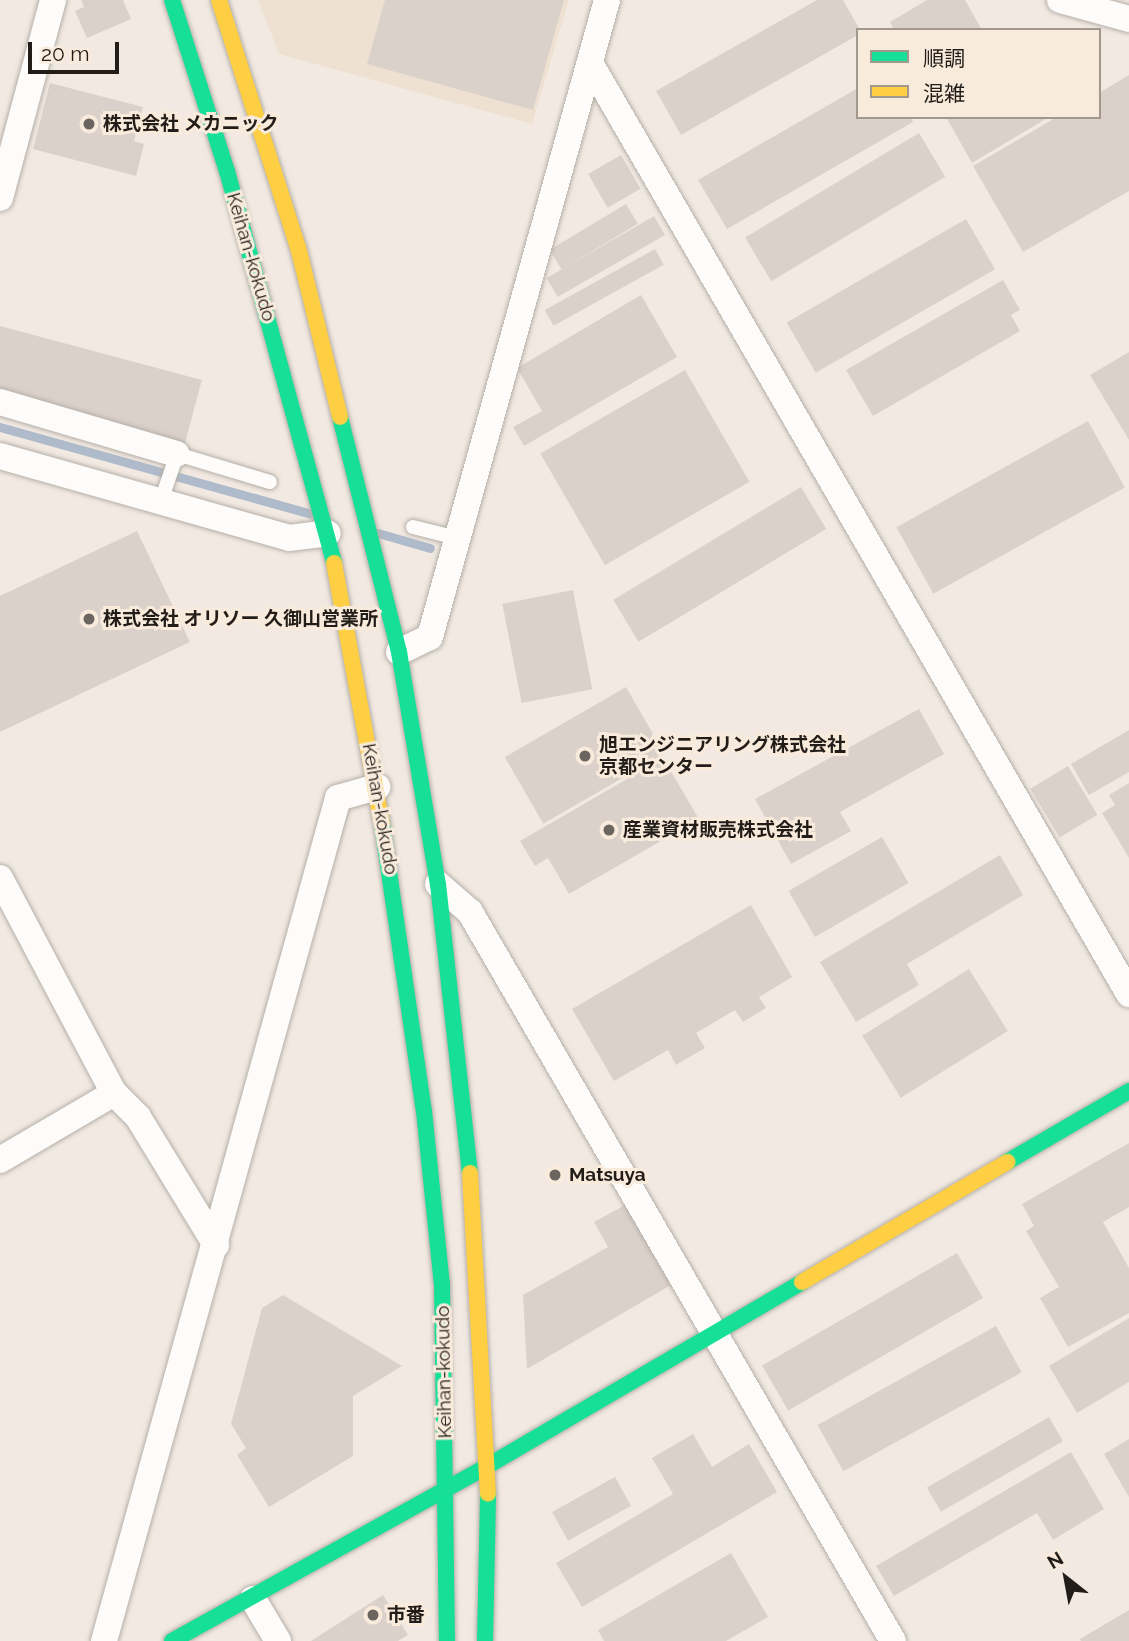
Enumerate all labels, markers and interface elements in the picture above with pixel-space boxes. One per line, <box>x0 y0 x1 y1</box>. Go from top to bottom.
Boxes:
scale bar <box>32 28 122 72</box>
legend <box>856 28 1101 119</box>
text: 20 m <box>41 41 89 66</box>
text: 順調 <box>923 46 965 71</box>
text: 混雑 <box>923 81 965 106</box>
place label: 株式会社 メカニック <box>103 113 279 135</box>
marker: 株式会社 メカニック <box>81 116 97 132</box>
street label: Keihan-kokudo <box>222 190 280 324</box>
place label: 株式会社 オリソー 久御山営業所 <box>103 608 378 630</box>
marker: 株式会社 オリソー 久御山営業所 <box>81 611 97 627</box>
place label: 旭エンジニアリング株式会社 京都センター <box>599 734 846 778</box>
street label: Keihan-kokudo <box>357 742 403 876</box>
marker: 旭エンジニアリング株式会社 京都センター <box>577 748 593 764</box>
place label: 産業資材販売株式会社 <box>623 819 813 841</box>
marker: 産業資材販売株式会社 <box>601 822 617 838</box>
place label: Matsuya <box>569 1164 646 1186</box>
marker: Matsuya <box>547 1167 563 1183</box>
street label: Keihan-kokudo <box>431 1305 457 1439</box>
north arrow <box>1031 1543 1101 1613</box>
text: N <box>1043 1547 1067 1573</box>
place label: 市番 <box>387 1604 425 1626</box>
marker: 市番 <box>365 1607 381 1623</box>

